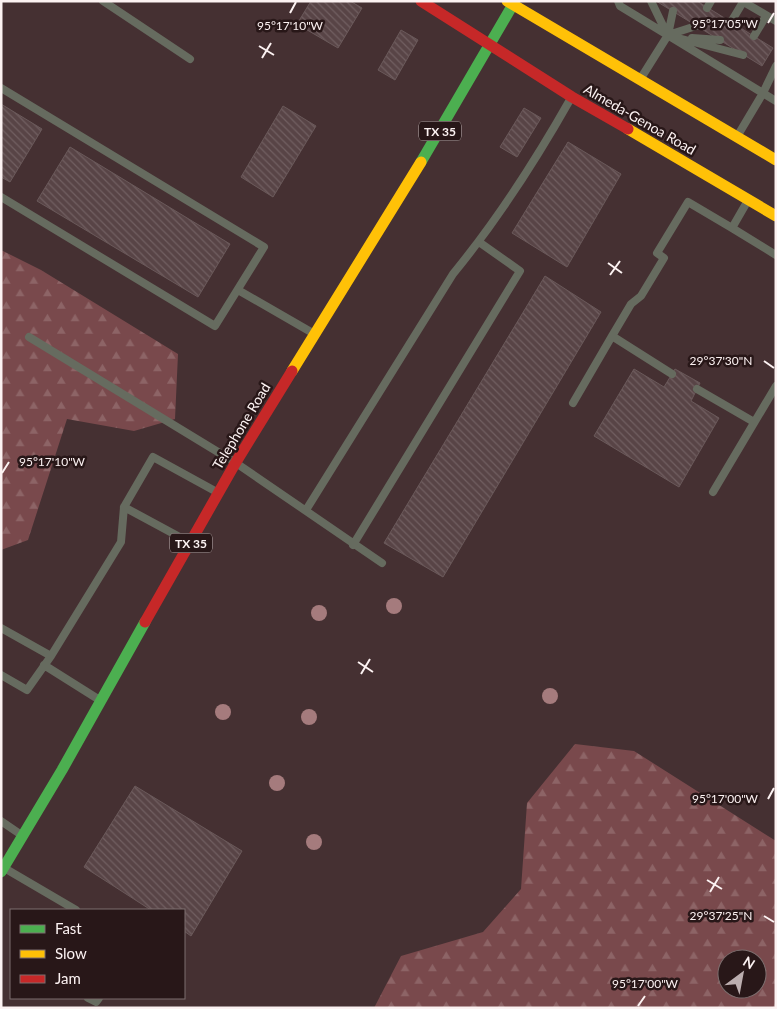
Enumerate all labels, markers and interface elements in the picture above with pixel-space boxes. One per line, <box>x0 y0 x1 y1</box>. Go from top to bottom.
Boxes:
text: 95°17'05"W <box>692 16 759 31</box>
text: 95°17'10"W <box>257 18 324 33</box>
street label: Almeda-Genoa Road <box>581 80 699 158</box>
road number: TX 35 <box>419 122 461 140</box>
text: 29°37'30"N <box>690 353 752 368</box>
street label: Telephone Road <box>208 380 274 472</box>
text: 95°17'10"W <box>19 454 86 469</box>
road number: TX 35 <box>170 534 212 552</box>
text: 95°17'00"W <box>692 791 759 806</box>
text: 29°37'25"N <box>690 908 752 923</box>
legend <box>10 909 185 999</box>
text: Fast <box>55 919 82 937</box>
text: Slow <box>55 944 87 962</box>
north arrow <box>717 949 767 999</box>
text: N <box>740 952 758 973</box>
text: Jam <box>55 969 81 987</box>
text: 95°17'00"W <box>612 976 679 991</box>

